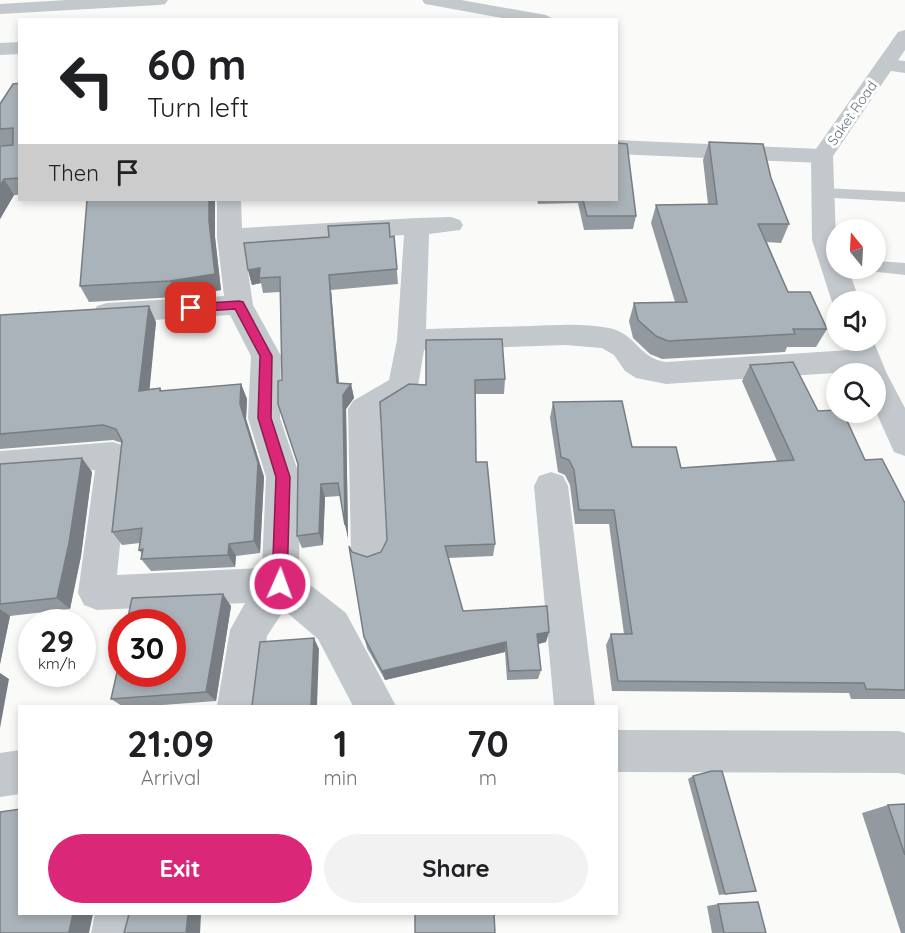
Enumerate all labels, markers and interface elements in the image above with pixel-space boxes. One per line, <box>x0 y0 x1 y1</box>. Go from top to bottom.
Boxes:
text: 60 m <box>147 38 247 91</box>
icon: left <box>48 42 126 120</box>
street label: Saket Road <box>823 77 881 149</box>
text: Turn left <box>147 90 249 124</box>
icon: arrive <box>111 156 144 189</box>
text: Then <box>48 159 99 187</box>
north arrow <box>826 219 886 279</box>
map controls <box>826 219 886 423</box>
pin <box>165 282 216 333</box>
icon: arrive <box>174 291 207 324</box>
button: sound <box>826 291 886 351</box>
button: search <box>826 363 886 423</box>
position arrow <box>248 552 312 616</box>
speed limit sign: 30 <box>108 609 186 687</box>
text: 29 <box>40 622 74 660</box>
text: km/h <box>38 654 76 673</box>
text: 21:09 <box>127 721 214 766</box>
text: 1 <box>333 721 347 766</box>
text: 70 <box>467 721 509 766</box>
text: Arrival <box>141 765 201 790</box>
text: min <box>323 765 358 790</box>
text: m <box>479 765 497 790</box>
button: Exit <box>48 834 312 903</box>
button: Share <box>324 834 588 903</box>

